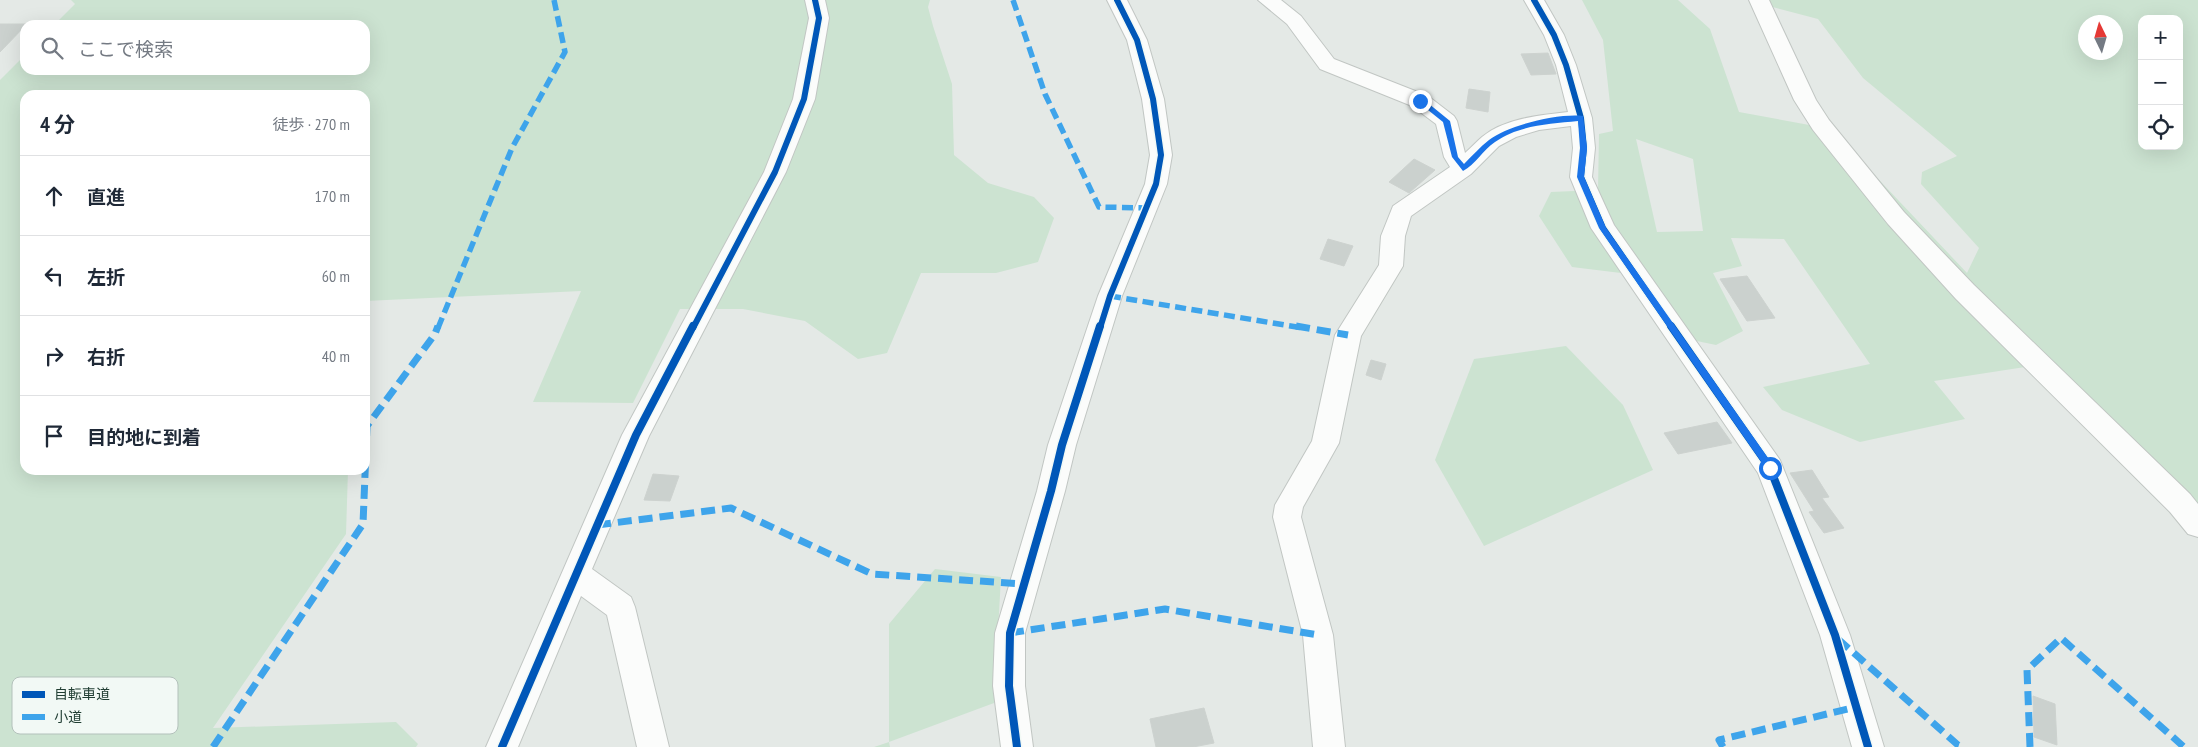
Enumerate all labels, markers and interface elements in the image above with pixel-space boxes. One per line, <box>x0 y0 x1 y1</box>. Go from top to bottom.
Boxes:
north arrow <box>2078 15 2123 60</box>
map controls <box>2138 15 2183 150</box>
button: + <box>2138 15 2183 60</box>
search box <box>20 20 370 75</box>
icon: search <box>38 34 66 62</box>
text: ここで検索 <box>78 37 173 61</box>
button: − <box>2138 60 2183 105</box>
route end <box>1409 90 1432 113</box>
button: locate <box>2138 105 2183 150</box>
text: 4 分 <box>40 111 75 138</box>
text: 徒歩 · 270 m <box>272 114 350 134</box>
icon: ahead <box>40 182 68 210</box>
text: 直進 <box>87 185 125 209</box>
text: 170 m <box>315 186 350 206</box>
icon: left <box>40 262 68 290</box>
text: 左折 <box>87 265 125 289</box>
text: 60 m <box>322 266 350 286</box>
icon: right <box>40 342 68 370</box>
text: 右折 <box>87 345 125 369</box>
text: 40 m <box>322 346 350 366</box>
icon: arrive <box>40 422 68 450</box>
text: 目的地に到着 <box>87 425 201 449</box>
route start <box>1759 457 1782 480</box>
legend <box>12 677 178 734</box>
text: 自転車道 <box>54 685 110 703</box>
text: 小道 <box>54 708 82 726</box>

